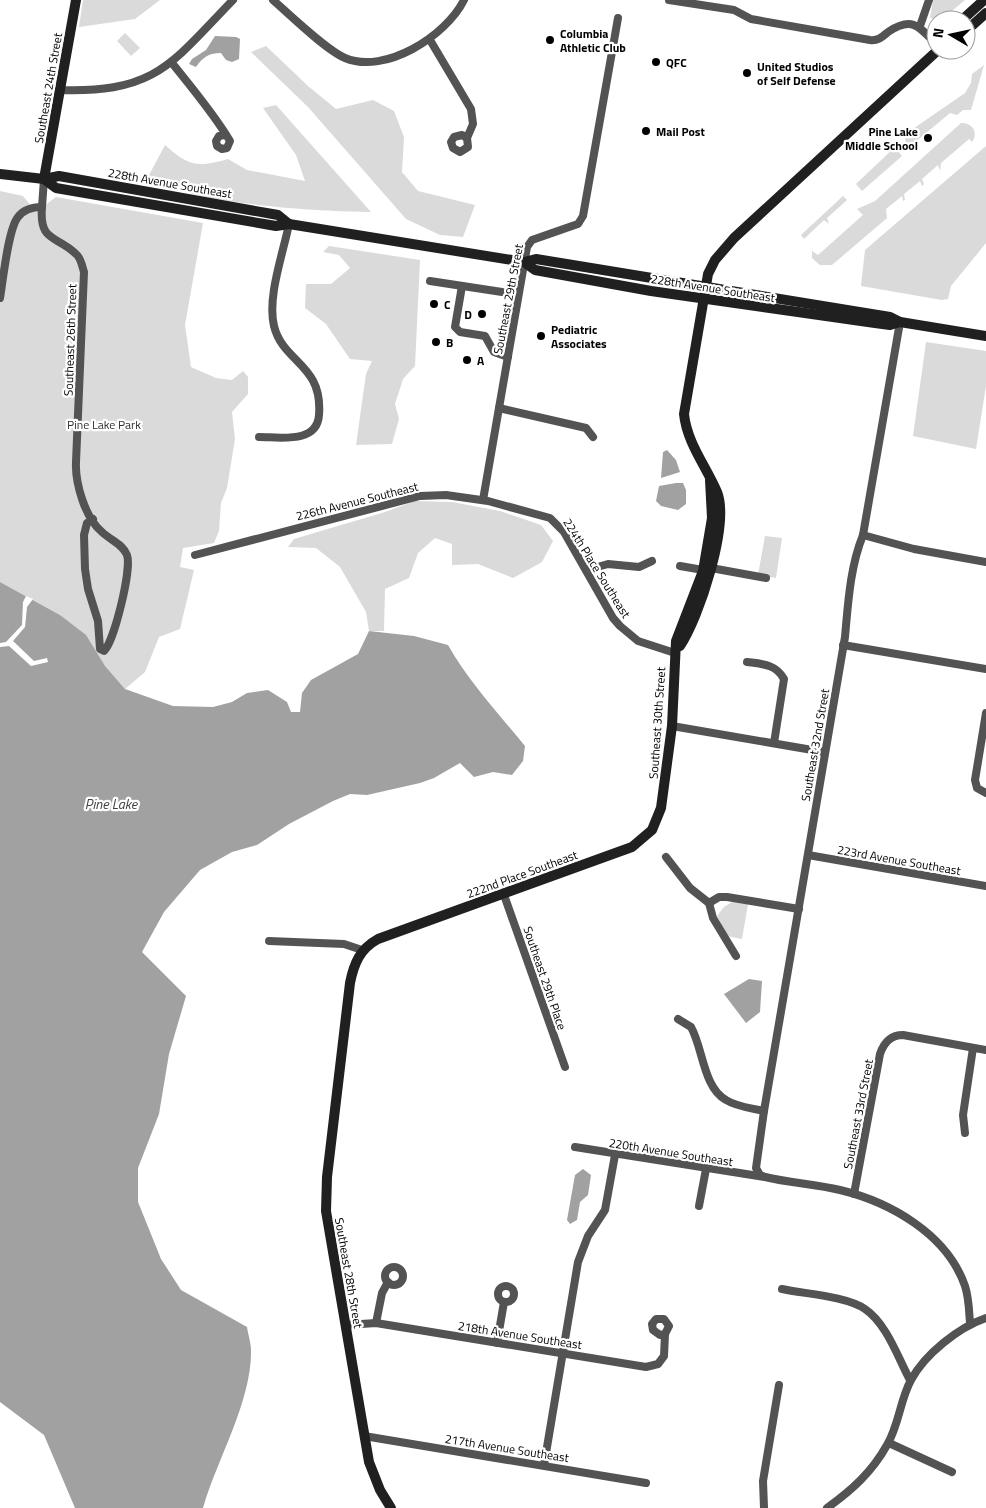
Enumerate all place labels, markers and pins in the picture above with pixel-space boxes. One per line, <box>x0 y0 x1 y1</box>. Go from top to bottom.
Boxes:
place label: Columbia Athletic Club <box>560 24 626 57</box>
marker: Columbia Athletic Club <box>544 34 556 46</box>
place label: QFC <box>666 53 687 72</box>
marker: QFC <box>650 56 662 68</box>
place label: United Studios of Self Defense <box>757 57 836 90</box>
marker: United Studios of Self Defense <box>741 67 753 79</box>
place label: Mail Post <box>656 122 706 141</box>
place label: Pine Lake Middle School <box>845 122 918 155</box>
marker: Mail Post <box>640 125 652 137</box>
marker: Pine Lake Middle School <box>922 132 934 144</box>
place label: C <box>444 295 451 314</box>
marker: C <box>428 298 440 310</box>
place label: D <box>464 305 472 324</box>
marker: D <box>476 308 488 320</box>
place label: Pediatric Associates <box>551 320 607 353</box>
marker: Pediatric Associates <box>535 330 547 342</box>
place label: B <box>446 333 453 352</box>
marker: B <box>430 336 442 348</box>
place label: A <box>477 351 485 370</box>
marker: A <box>461 354 473 366</box>

